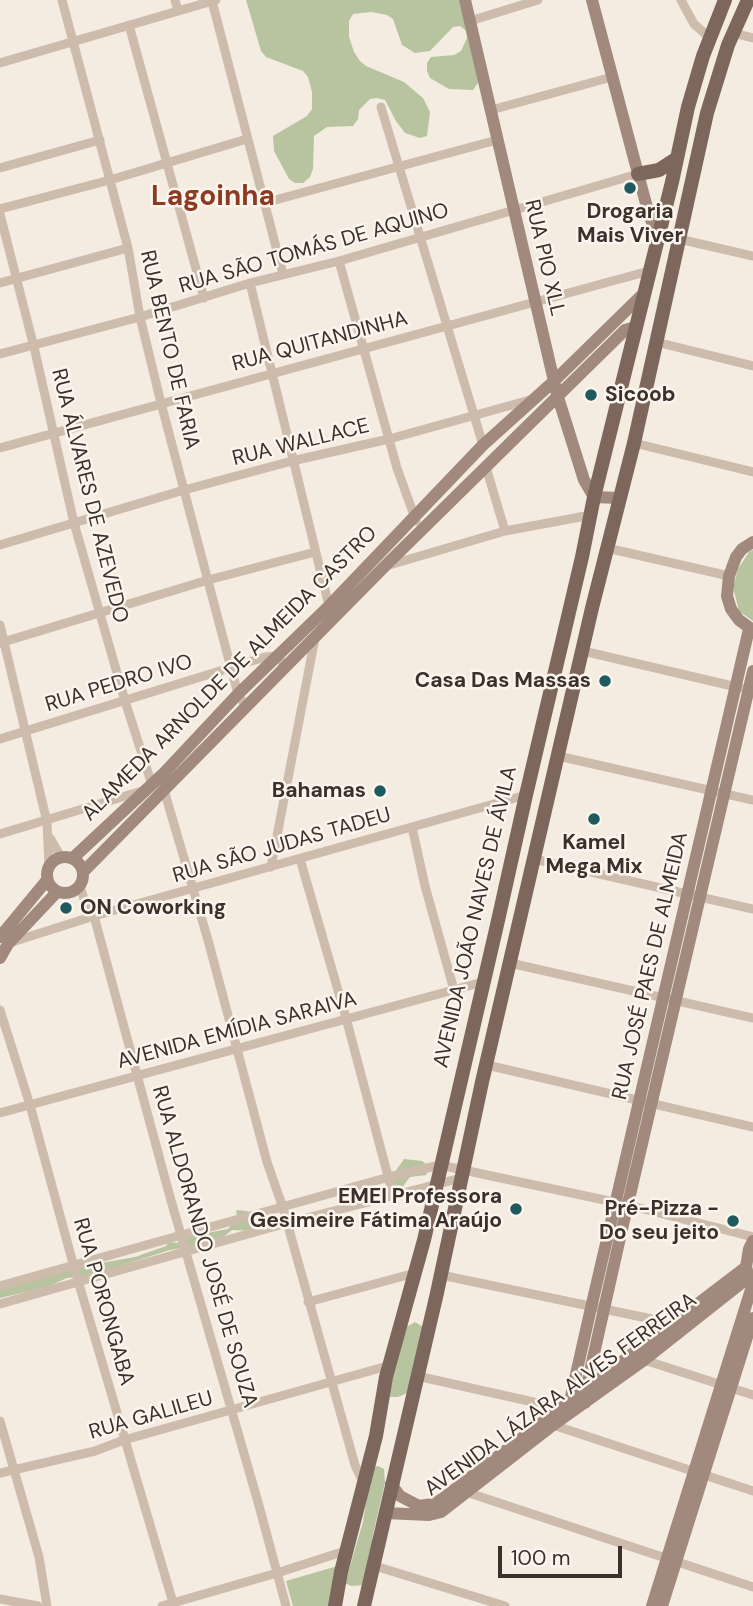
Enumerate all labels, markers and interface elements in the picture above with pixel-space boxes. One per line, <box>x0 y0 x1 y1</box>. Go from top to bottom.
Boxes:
marker: Drogaria Mais Viver <box>622 180 638 196</box>
district label: Lagoinha <box>151 181 275 215</box>
street label: RUA PIO XLL <box>518 197 570 319</box>
street label: RUA SÃO TOMÁS DE AQUINO <box>176 198 452 300</box>
place label: Drogaria Mais Viver <box>577 199 683 249</box>
street label: RUA BENTO DE FARIA <box>134 248 204 452</box>
street label: RUA QUITANDINHA <box>229 306 411 378</box>
street label: RUA ÁLVARES DE AZEVEDO <box>45 366 133 626</box>
place label: Sicoob <box>605 382 676 408</box>
marker: Sicoob <box>583 387 599 403</box>
street label: RUA WALLACE <box>230 414 372 472</box>
street label: ALAMEDA ARNOLDE DE ALMEIDA CASTRO <box>77 521 383 827</box>
street label: RUA PEDRO IVO <box>42 650 196 718</box>
place label: Casa Das Massas <box>415 668 591 694</box>
marker: Casa Das Massas <box>597 673 613 689</box>
street label: AVENIDA JOÃO NAVES DE ÁVILA <box>429 764 523 1070</box>
place label: Bahamas <box>272 778 366 804</box>
marker: Bahamas <box>372 783 388 799</box>
street label: RUA SÃO JUDAS TADEU <box>170 803 394 889</box>
marker: Kamel Mega Mix <box>586 811 602 827</box>
place label: Kamel Mega Mix <box>545 830 643 880</box>
street label: RUA JOSÉ PAES DE ALMEIDA <box>608 830 694 1102</box>
place label: ON Coworking <box>80 895 226 921</box>
marker: ON Coworking <box>58 900 74 916</box>
street label: AVENIDA EMÍDIA SARAIVA <box>114 987 360 1075</box>
street label: RUA ALDORANDO JOSÉ DE SOUZA <box>146 1083 262 1411</box>
place label: EMEI Professora Gesimeire Fátima Araújo <box>250 1184 502 1234</box>
place label: Pré-Pizza - Do seu jeito <box>599 1196 719 1246</box>
marker: EMEI Professora Gesimeire Fátima Araújo <box>508 1201 524 1217</box>
marker: Pré-Pizza - Do seu jeito <box>725 1213 741 1229</box>
street label: RUA PORONGABA <box>67 1215 139 1389</box>
street label: AVENIDA LÁZARA ALVES FERREIRA <box>420 1288 702 1502</box>
street label: RUA GALILEU <box>86 1386 216 1446</box>
scale bar <box>501 1532 625 1576</box>
text: 100 m <box>511 1544 571 1572</box>

